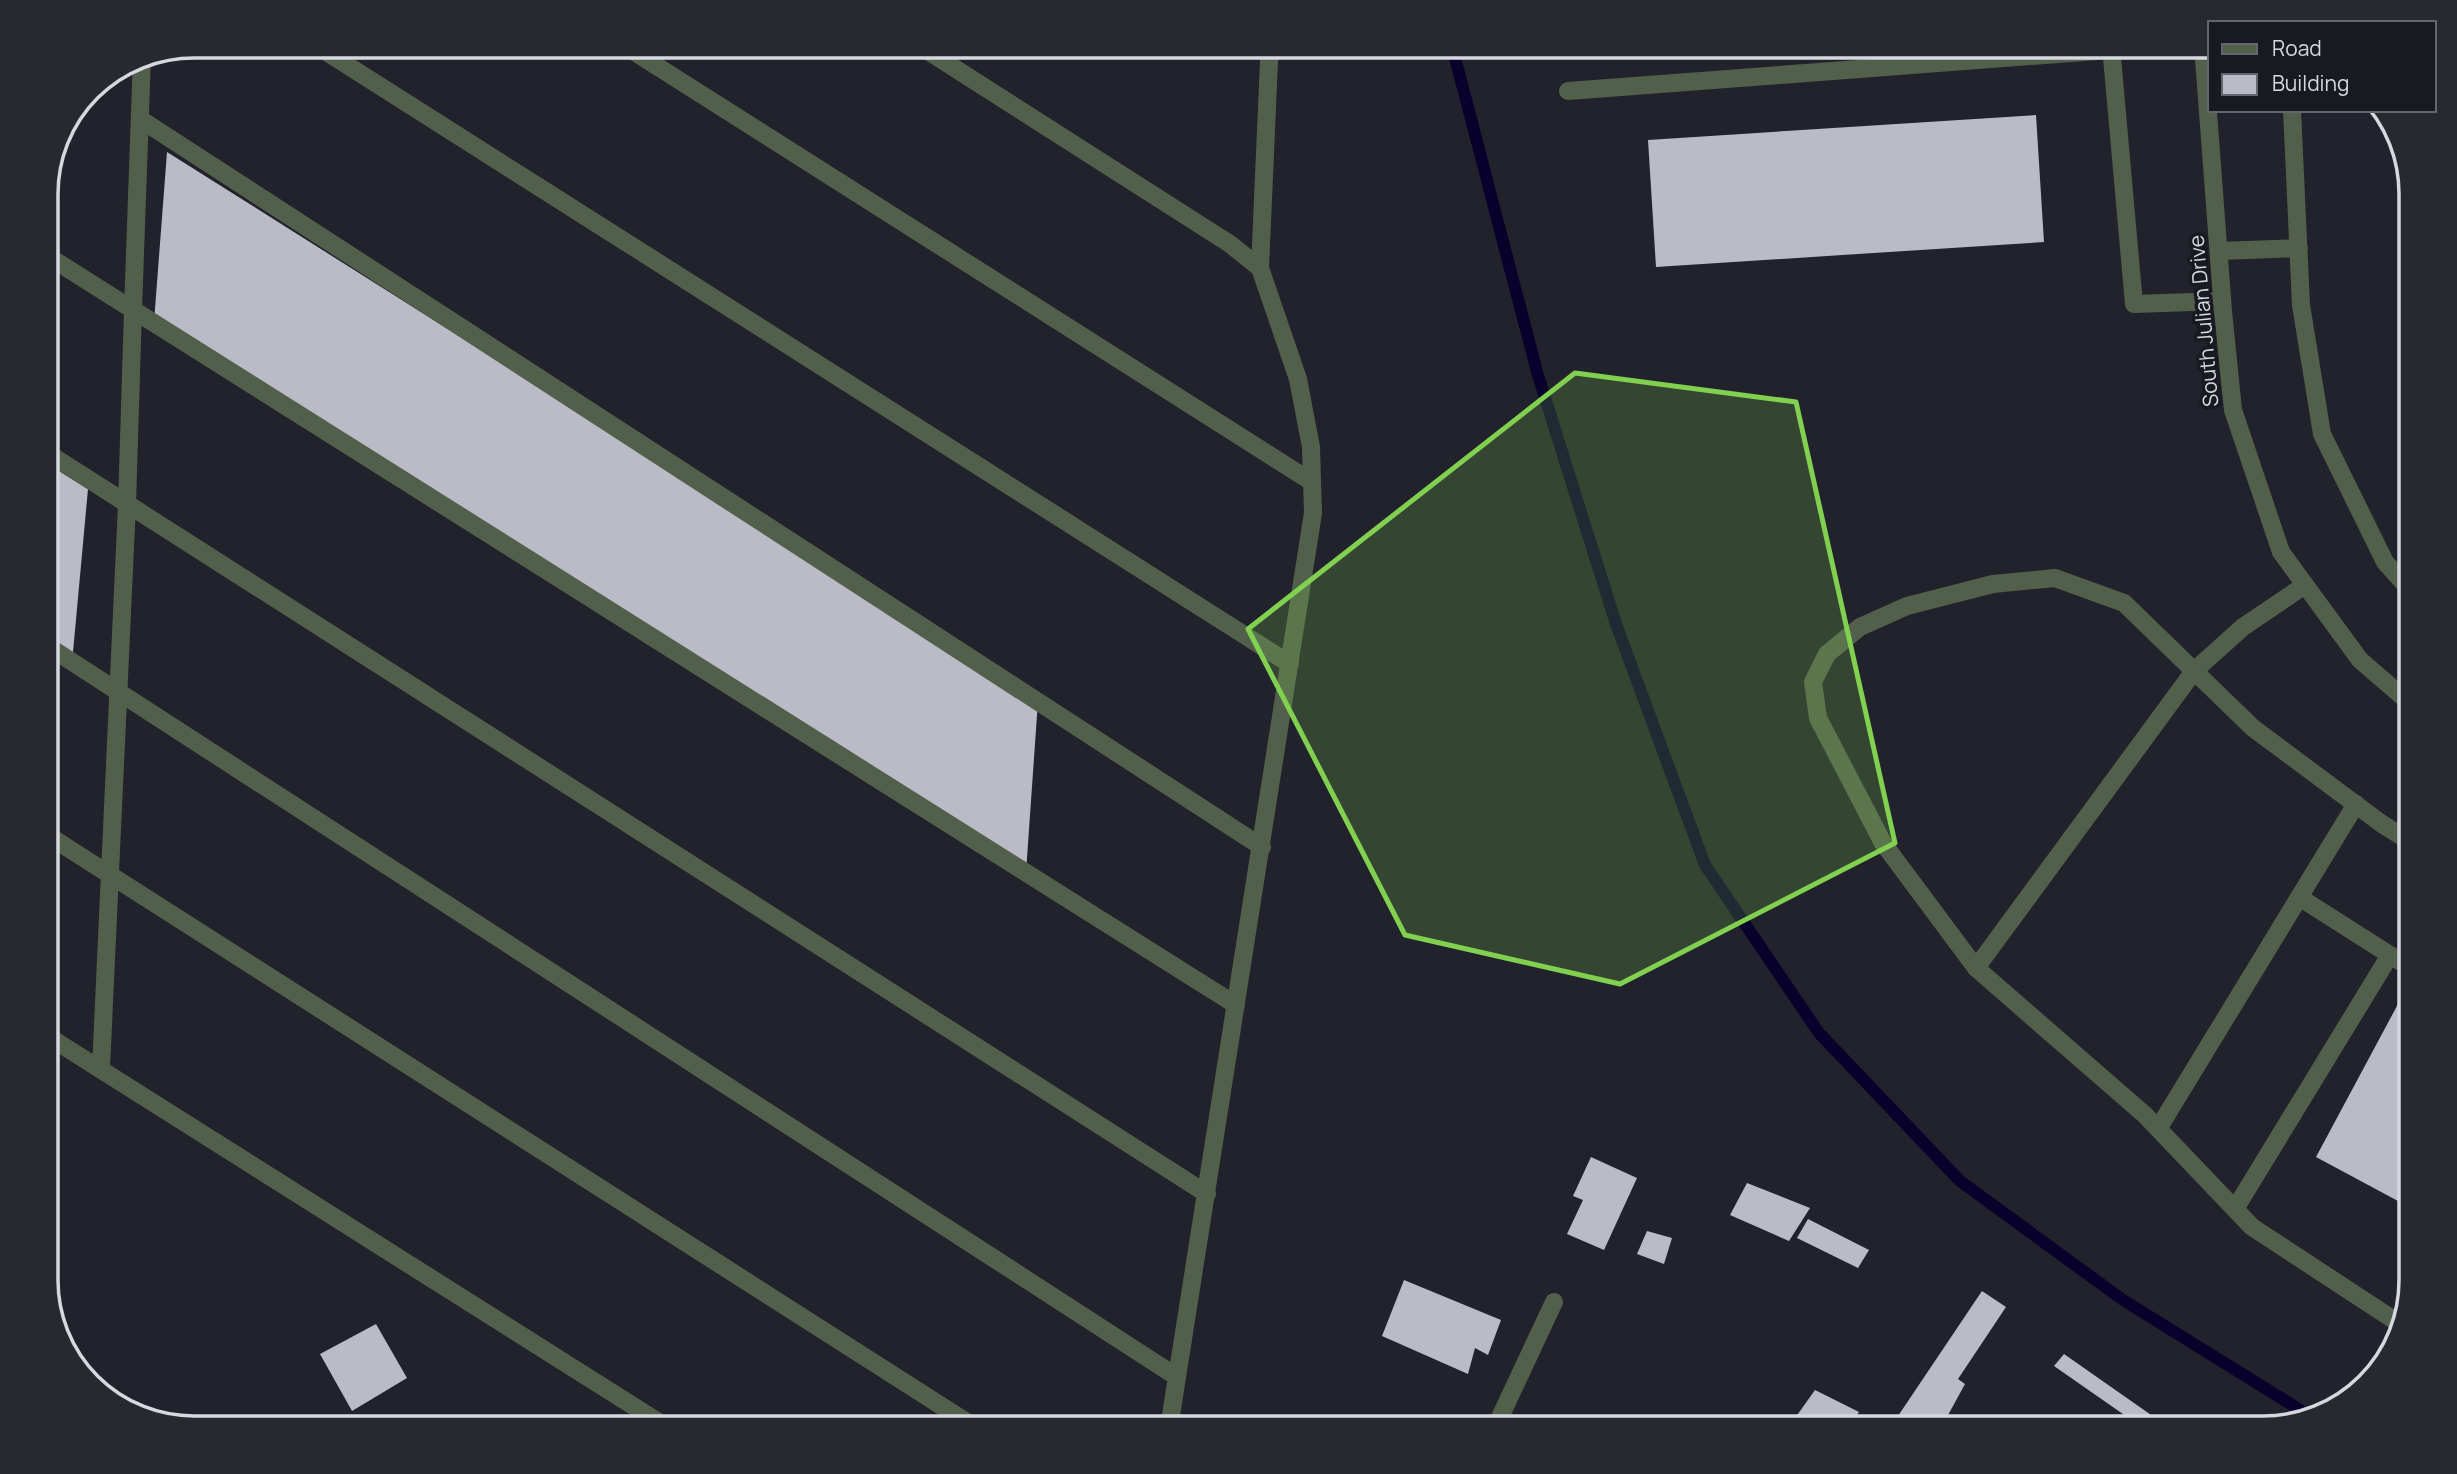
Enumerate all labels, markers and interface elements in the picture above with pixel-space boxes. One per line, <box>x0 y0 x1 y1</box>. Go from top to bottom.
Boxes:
legend <box>2208 21 2436 112</box>
text: Road <box>2272 34 2322 62</box>
text: Building <box>2272 69 2349 97</box>
street label: South Julian Drive <box>2182 234 2224 408</box>

